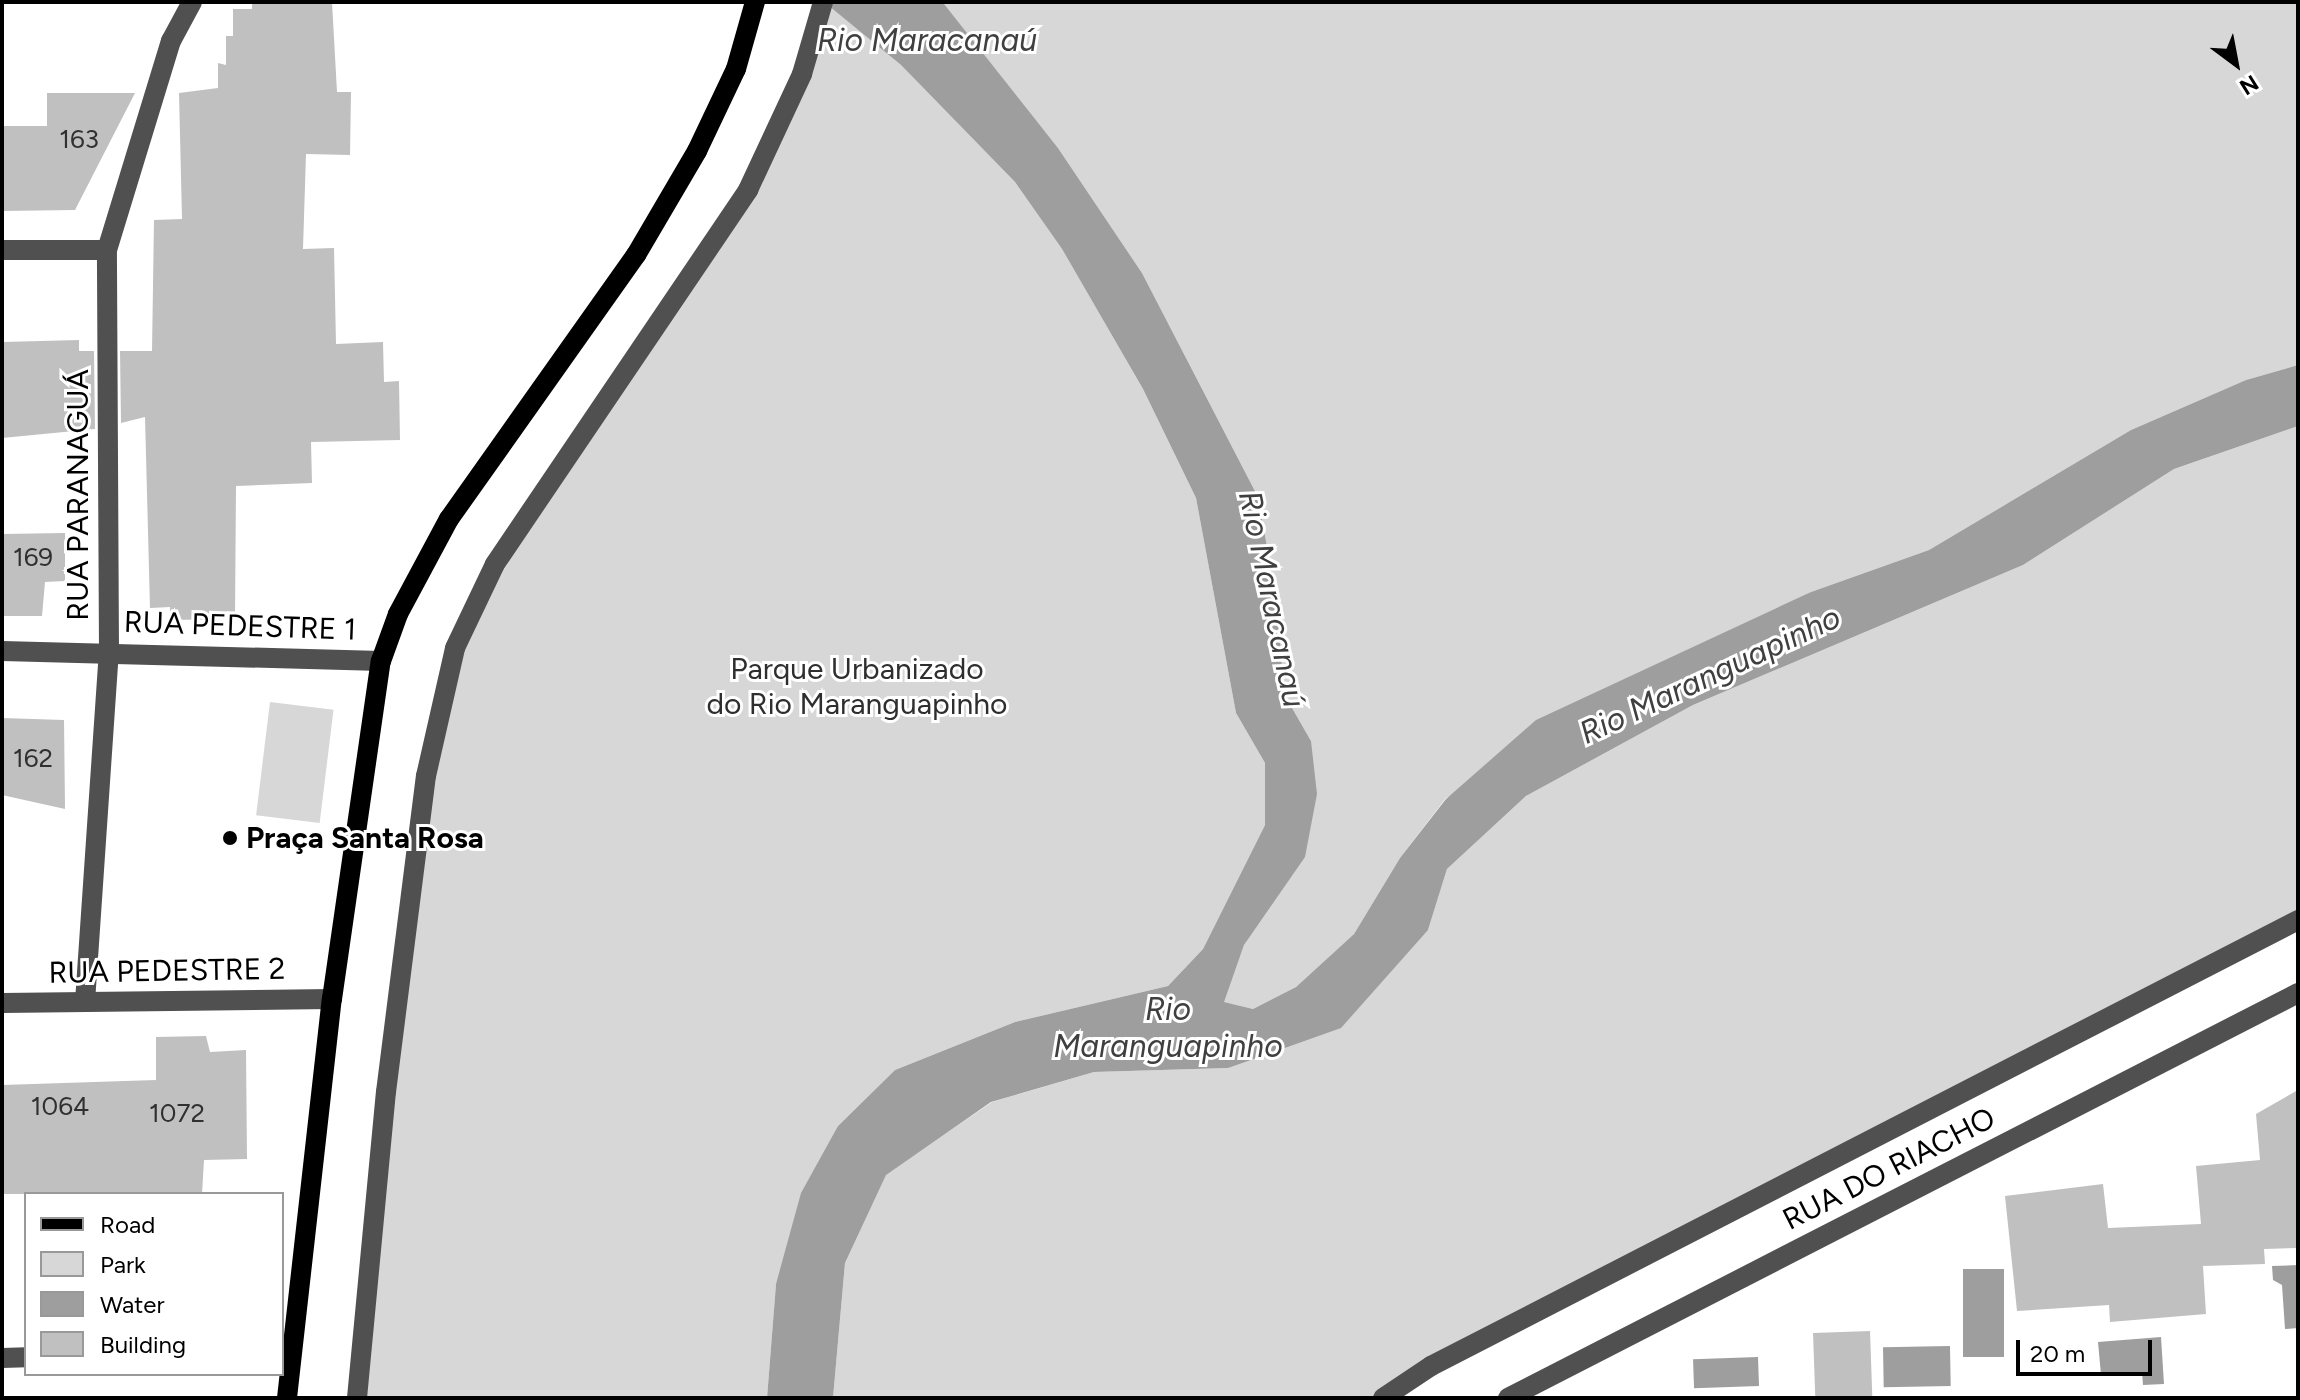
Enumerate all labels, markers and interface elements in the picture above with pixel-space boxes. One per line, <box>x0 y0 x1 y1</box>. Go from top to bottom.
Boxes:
water label: Rio Maracanaú <box>817 21 1037 59</box>
north arrow <box>2196 24 2276 104</box>
text: N <box>2235 69 2263 101</box>
house number: 163 <box>59 124 99 156</box>
street label: RUA PARANAGUÁ <box>60 369 96 621</box>
water label: Rio Maracanaú <box>1230 487 1314 711</box>
house number: 169 <box>13 542 53 574</box>
water label: Rio Maranguapinho <box>1573 598 1847 752</box>
street label: RUA PEDESTRE 1 <box>123 604 357 648</box>
park label: Parque Urbanizado do Rio Maranguapinho <box>706 651 1008 722</box>
house number: 162 <box>13 743 53 775</box>
place label: Praça Santa Rosa <box>246 820 484 856</box>
marker: Praça Santa Rosa <box>221 829 239 847</box>
street label: RUA PEDESTRE 2 <box>48 951 286 991</box>
water label: Rio Maranguapinho <box>1053 991 1283 1066</box>
house number: 1064 <box>31 1091 89 1123</box>
house number: 1072 <box>149 1098 205 1130</box>
street label: RUA DO RIACHO <box>1777 1100 2001 1238</box>
legend <box>24 1192 284 1376</box>
text: Road <box>100 1210 155 1239</box>
text: Park <box>100 1250 146 1279</box>
text: Water <box>100 1290 165 1319</box>
scale bar <box>2020 1324 2156 1374</box>
text: Building <box>100 1330 186 1359</box>
text: 20 m <box>2030 1339 2085 1368</box>

